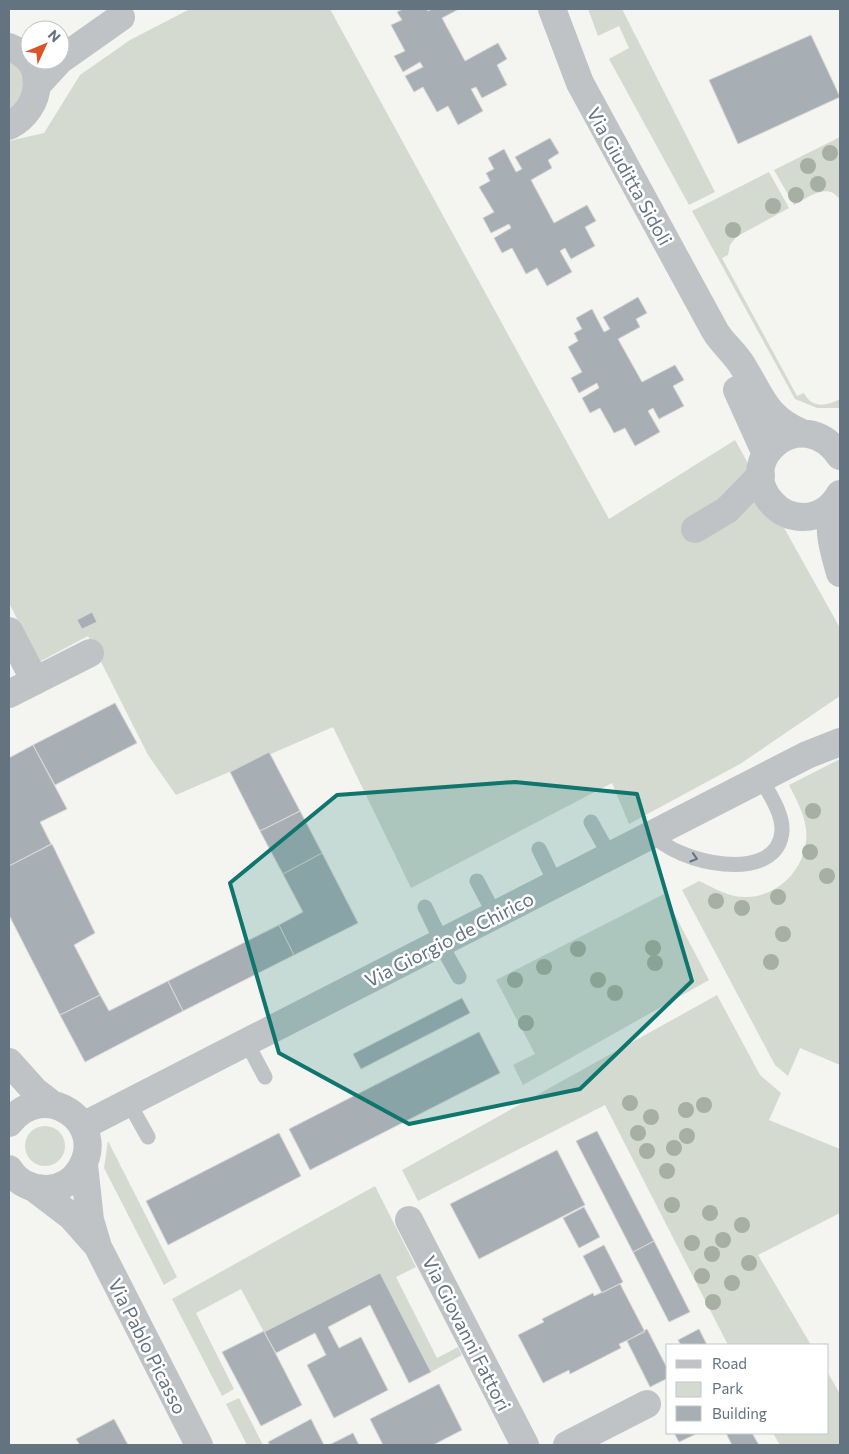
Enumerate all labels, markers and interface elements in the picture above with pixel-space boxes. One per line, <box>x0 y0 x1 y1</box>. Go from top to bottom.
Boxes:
north arrow <box>20 20 70 70</box>
text: N <box>45 26 64 45</box>
street label: Via Giuditta Sidoli <box>583 103 677 249</box>
one-way arrow <box>689 852 698 862</box>
street label: Via Giorgio de Chirico <box>361 887 537 991</box>
street label: Via Giovanni Fattori <box>418 1252 516 1414</box>
street label: Via Pablo Picasso <box>104 1274 192 1418</box>
legend <box>666 1344 829 1434</box>
text: Road <box>712 1354 747 1372</box>
text: Park <box>712 1379 743 1397</box>
text: Building <box>712 1404 767 1422</box>

